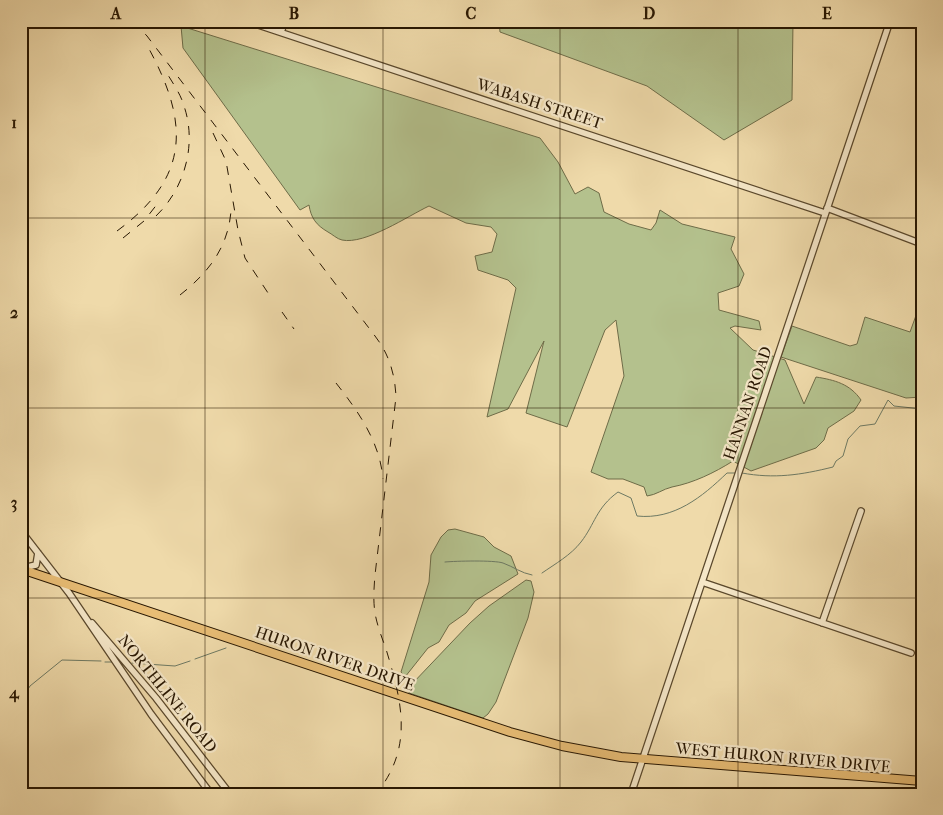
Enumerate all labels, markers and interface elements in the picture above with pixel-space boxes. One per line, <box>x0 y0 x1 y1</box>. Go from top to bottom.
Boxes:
text: A <box>110 4 122 23</box>
text: B <box>289 4 299 23</box>
text: C <box>466 4 477 23</box>
text: D <box>643 4 655 23</box>
text: E <box>822 4 832 23</box>
street label: WABASH STREET <box>474 74 605 133</box>
text: 1 <box>11 113 17 132</box>
text: 2 <box>10 303 18 322</box>
street label: HANNAN ROAD <box>719 344 776 463</box>
text: 3 <box>11 493 17 513</box>
street label: HURON RIVER DRIVE <box>253 622 417 695</box>
street label: NORTHLINE ROAD <box>114 630 221 756</box>
text: 4 <box>8 683 20 703</box>
street label: WEST HURON RIVER DRIVE <box>674 739 891 776</box>

